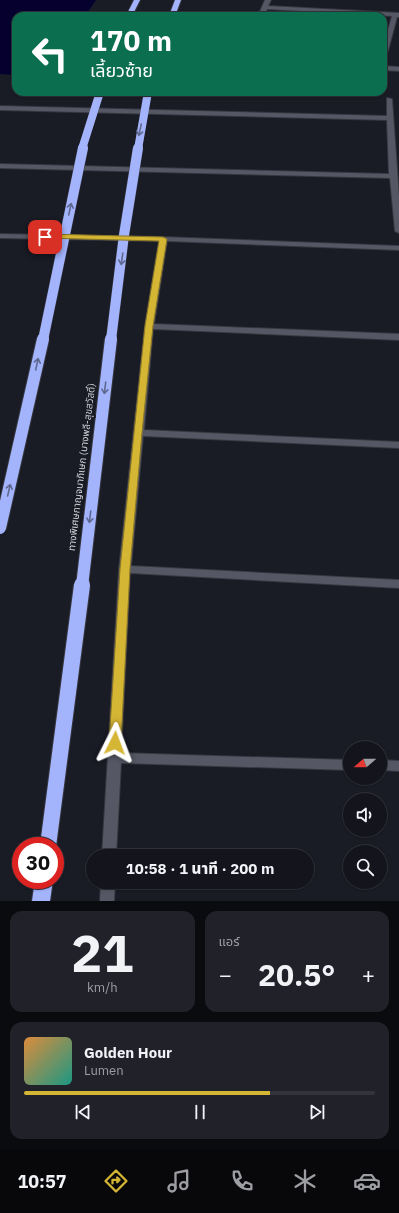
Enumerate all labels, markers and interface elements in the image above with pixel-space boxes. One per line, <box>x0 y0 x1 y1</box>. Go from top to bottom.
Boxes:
text: 170 m <box>90 22 172 59</box>
icon: left <box>24 28 76 80</box>
text: เลี้ยวซ้าย <box>90 59 153 82</box>
one-way arrow <box>136 123 144 136</box>
one-way arrow <box>66 203 74 216</box>
pin <box>28 220 62 254</box>
icon: arrive <box>34 226 56 248</box>
one-way arrow <box>118 252 126 265</box>
one-way arrow <box>34 357 42 370</box>
one-way arrow <box>101 381 109 394</box>
street label: ทางพิเศษกาญจนาภิเษก (บางพลี-สุขสวัสดิ์) <box>65 382 98 552</box>
one-way arrow <box>5 484 13 497</box>
one-way arrow <box>86 510 94 523</box>
position arrow <box>94 722 136 764</box>
north arrow <box>343 741 387 785</box>
map controls <box>343 741 387 889</box>
button: sound <box>343 793 387 837</box>
speed limit sign: 30 <box>12 837 64 889</box>
button: search <box>343 845 387 889</box>
text: 10:58 · 1 นาที · 200 m <box>126 859 274 878</box>
text: 21 <box>71 919 133 986</box>
text: แอร์ <box>219 933 240 950</box>
text: 20.5° <box>258 955 335 994</box>
text: − <box>219 960 232 989</box>
text: + <box>362 960 375 989</box>
text: km/h <box>87 979 118 996</box>
text: Golden Hour <box>84 1043 172 1062</box>
text: Lumen <box>84 1062 124 1079</box>
icon: previous <box>72 1101 94 1123</box>
icon: pause <box>189 1101 211 1123</box>
icon: next <box>306 1101 328 1123</box>
icon: directions <box>102 1167 130 1195</box>
icon: music <box>165 1167 193 1195</box>
icon: phone <box>228 1167 256 1195</box>
icon: climate <box>291 1167 319 1195</box>
icon: car <box>353 1167 381 1195</box>
text: 10:57 <box>17 1170 67 1193</box>

